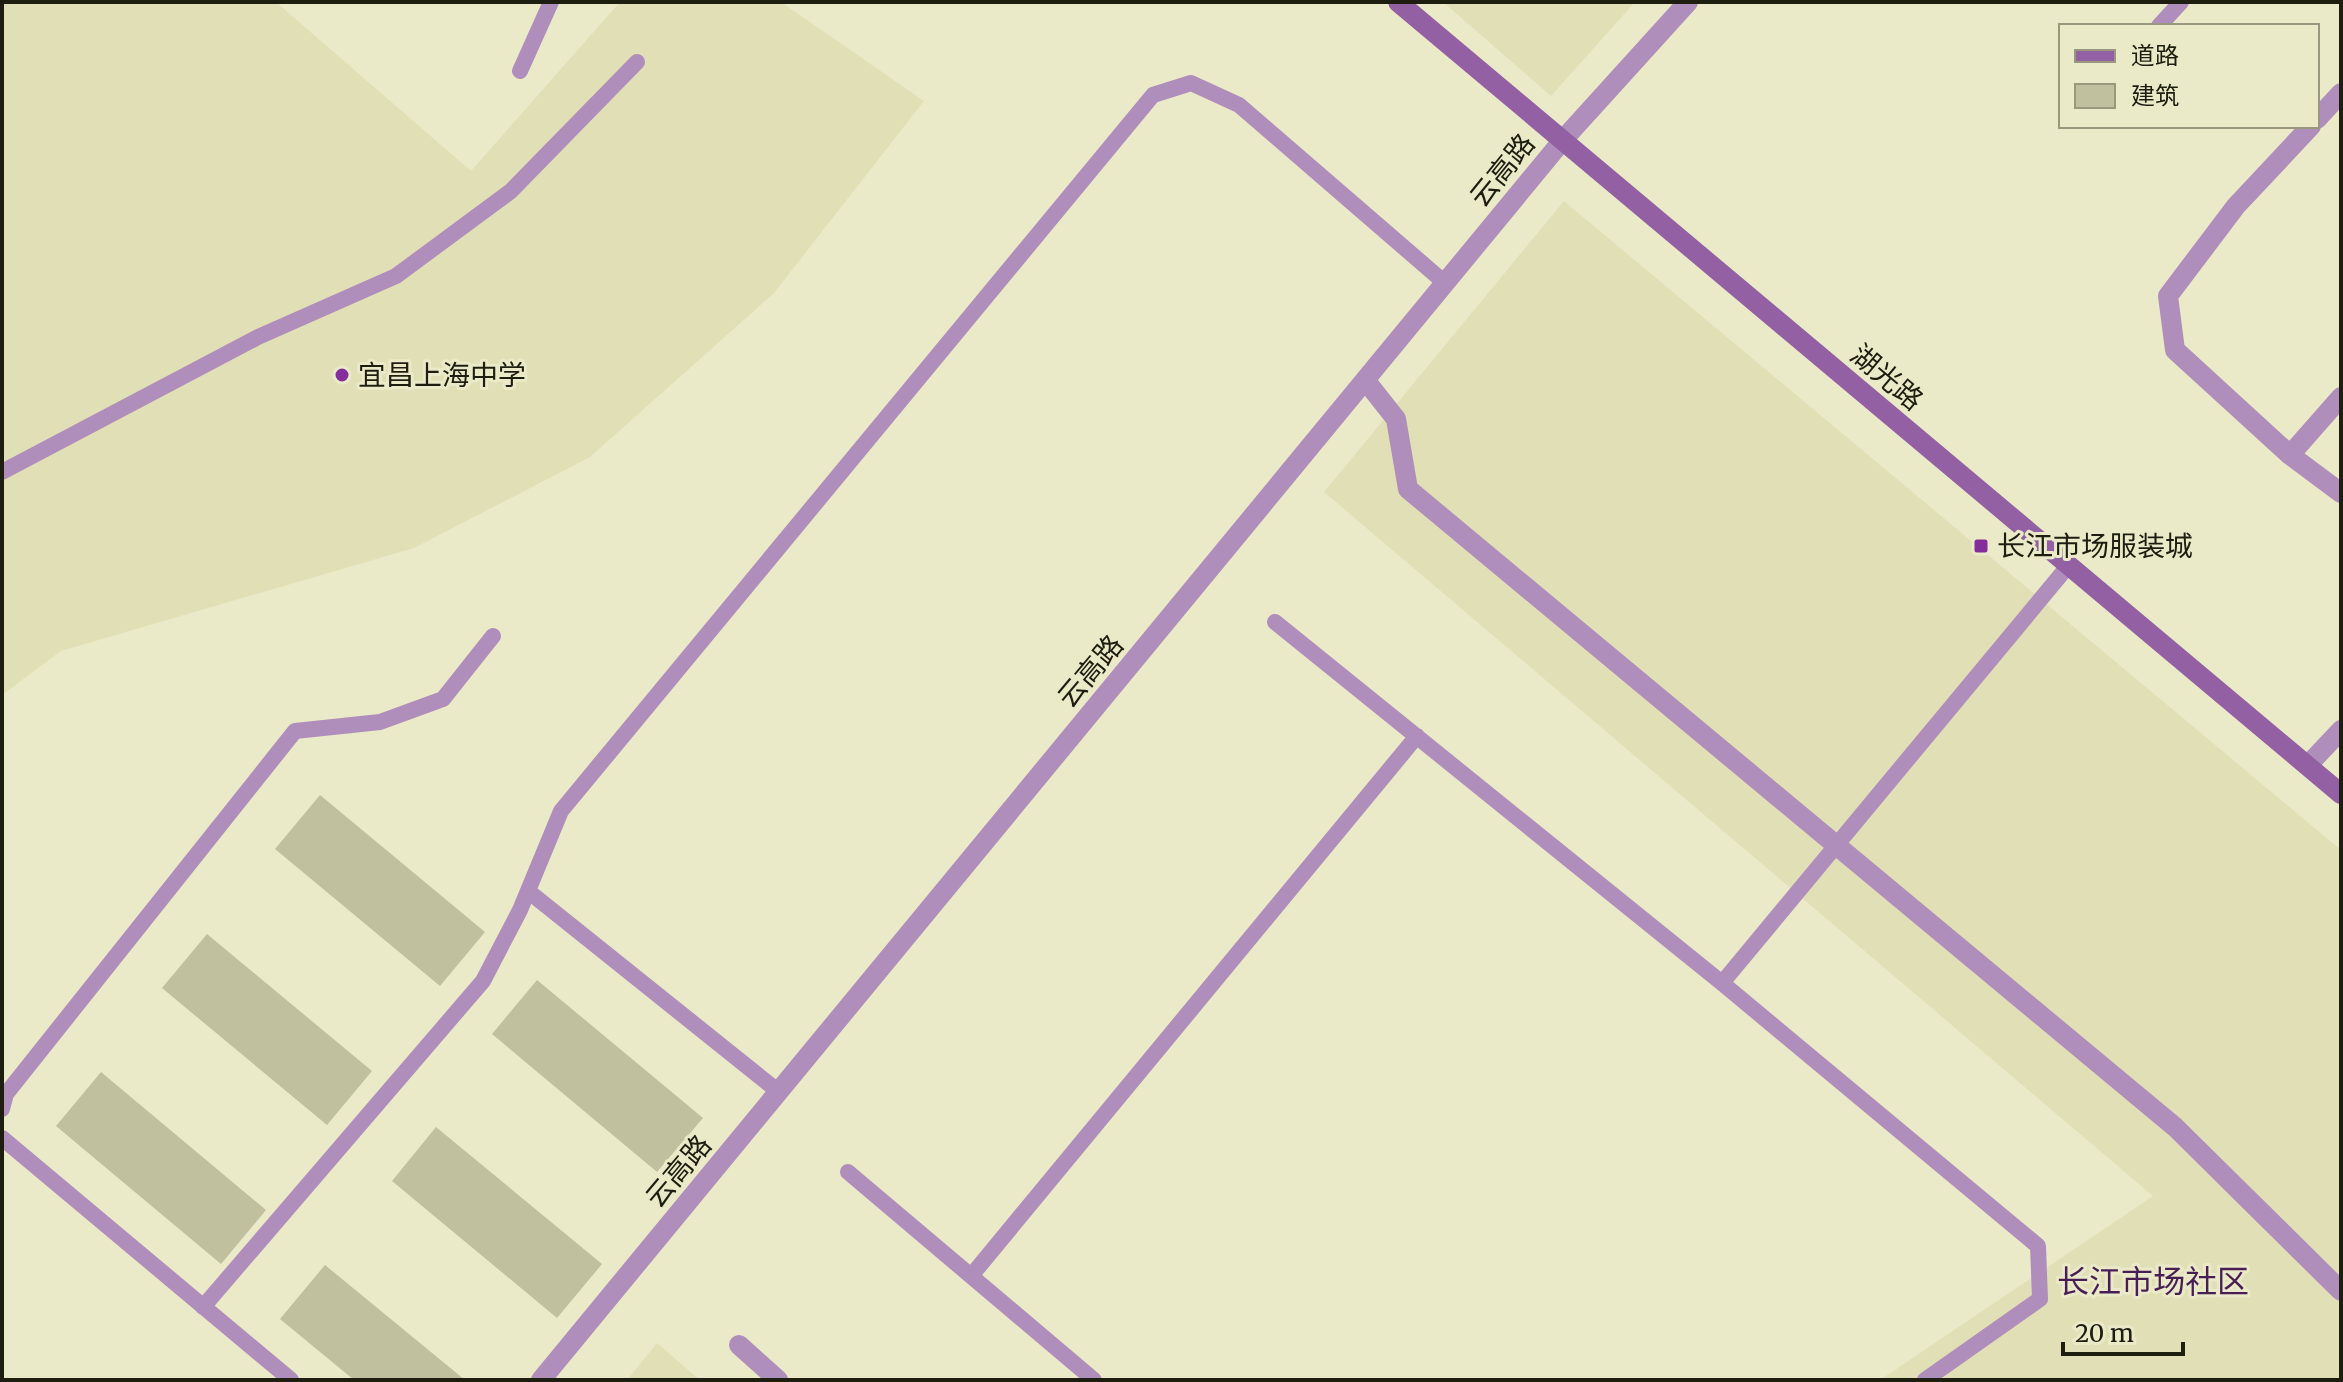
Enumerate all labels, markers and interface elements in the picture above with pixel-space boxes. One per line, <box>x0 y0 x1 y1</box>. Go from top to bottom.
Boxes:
legend <box>2059 24 2319 128</box>
text: 道路 <box>2131 40 2179 71</box>
text: 建筑 <box>2131 80 2179 111</box>
street label: 云高路 <box>1462 126 1542 214</box>
street label: 湖光路 <box>1843 336 1931 418</box>
place label: 宜昌上海中学 <box>358 357 526 393</box>
marker: 宜昌上海中学 <box>333 366 351 384</box>
place label: 长江市场服装城 <box>1997 528 2193 564</box>
marker: 长江市场服装城 <box>1972 537 1990 555</box>
street label: 云高路 <box>1049 627 1131 715</box>
street label: 云高路 <box>637 1127 719 1215</box>
district label: 长江市场社区 <box>2057 1262 2249 1302</box>
scale bar <box>2063 1306 2183 1356</box>
text: 20 m <box>2075 1318 2134 1349</box>

